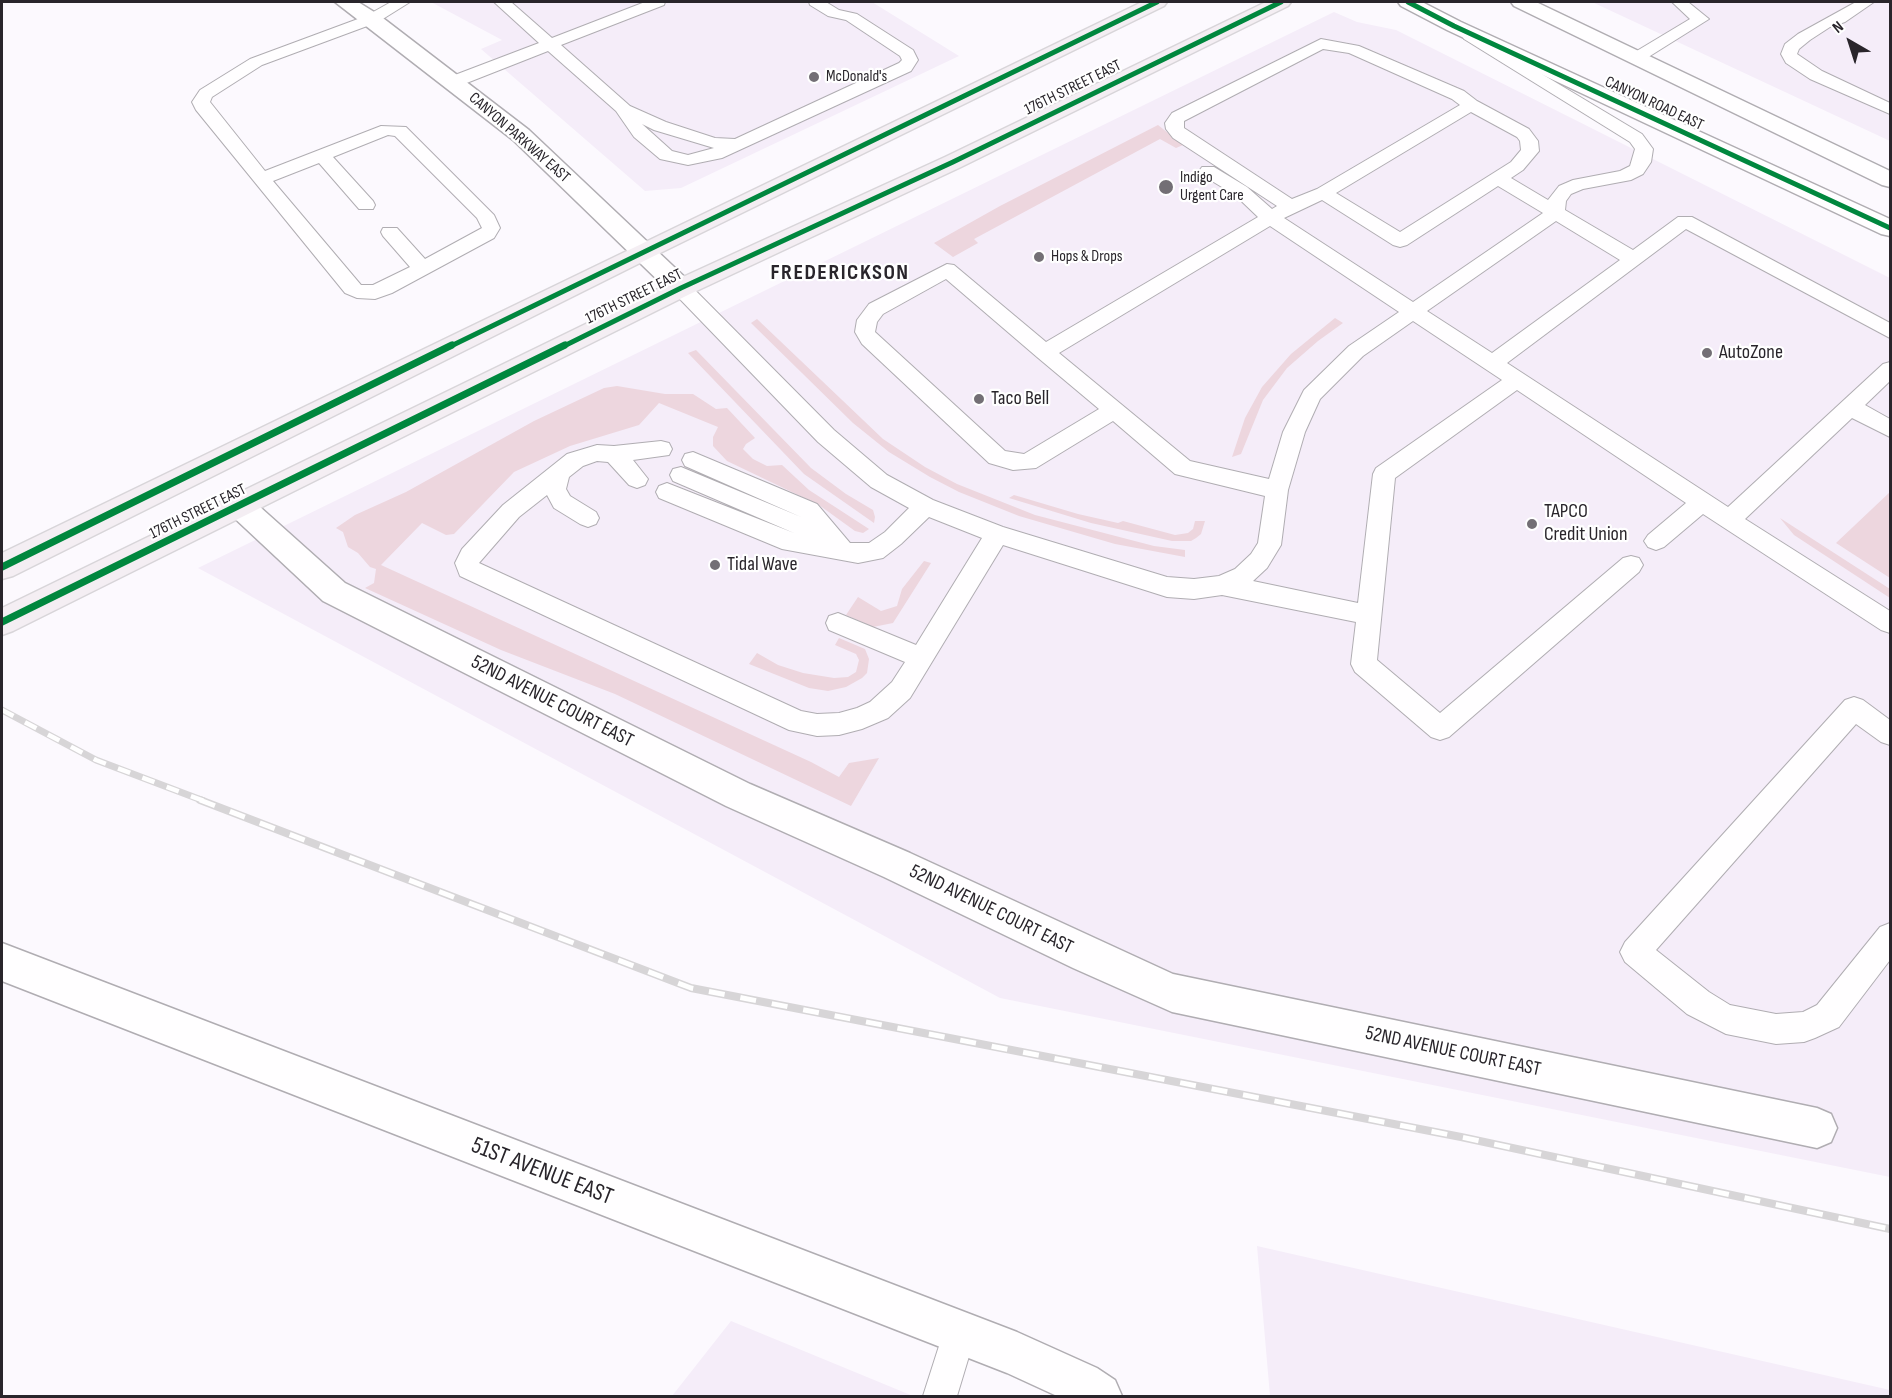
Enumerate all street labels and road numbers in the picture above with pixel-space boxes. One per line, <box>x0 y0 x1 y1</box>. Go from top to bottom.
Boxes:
street label: 176TH STREET EAST <box>1021 56 1125 120</box>
street label: CANYON ROAD EAST <box>1602 73 1706 135</box>
street label: CANYON PARKWAY EAST <box>464 89 574 187</box>
street label: 176TH STREET EAST <box>582 265 686 329</box>
street label: 176TH STREET EAST <box>146 480 250 544</box>
street label: 52ND AVENUE COURT EAST <box>467 651 637 753</box>
street label: 52ND AVENUE COURT EAST <box>905 860 1077 960</box>
street label: 52ND AVENUE COURT EAST <box>1363 1022 1543 1082</box>
street label: 51ST AVENUE EAST <box>467 1132 617 1212</box>

